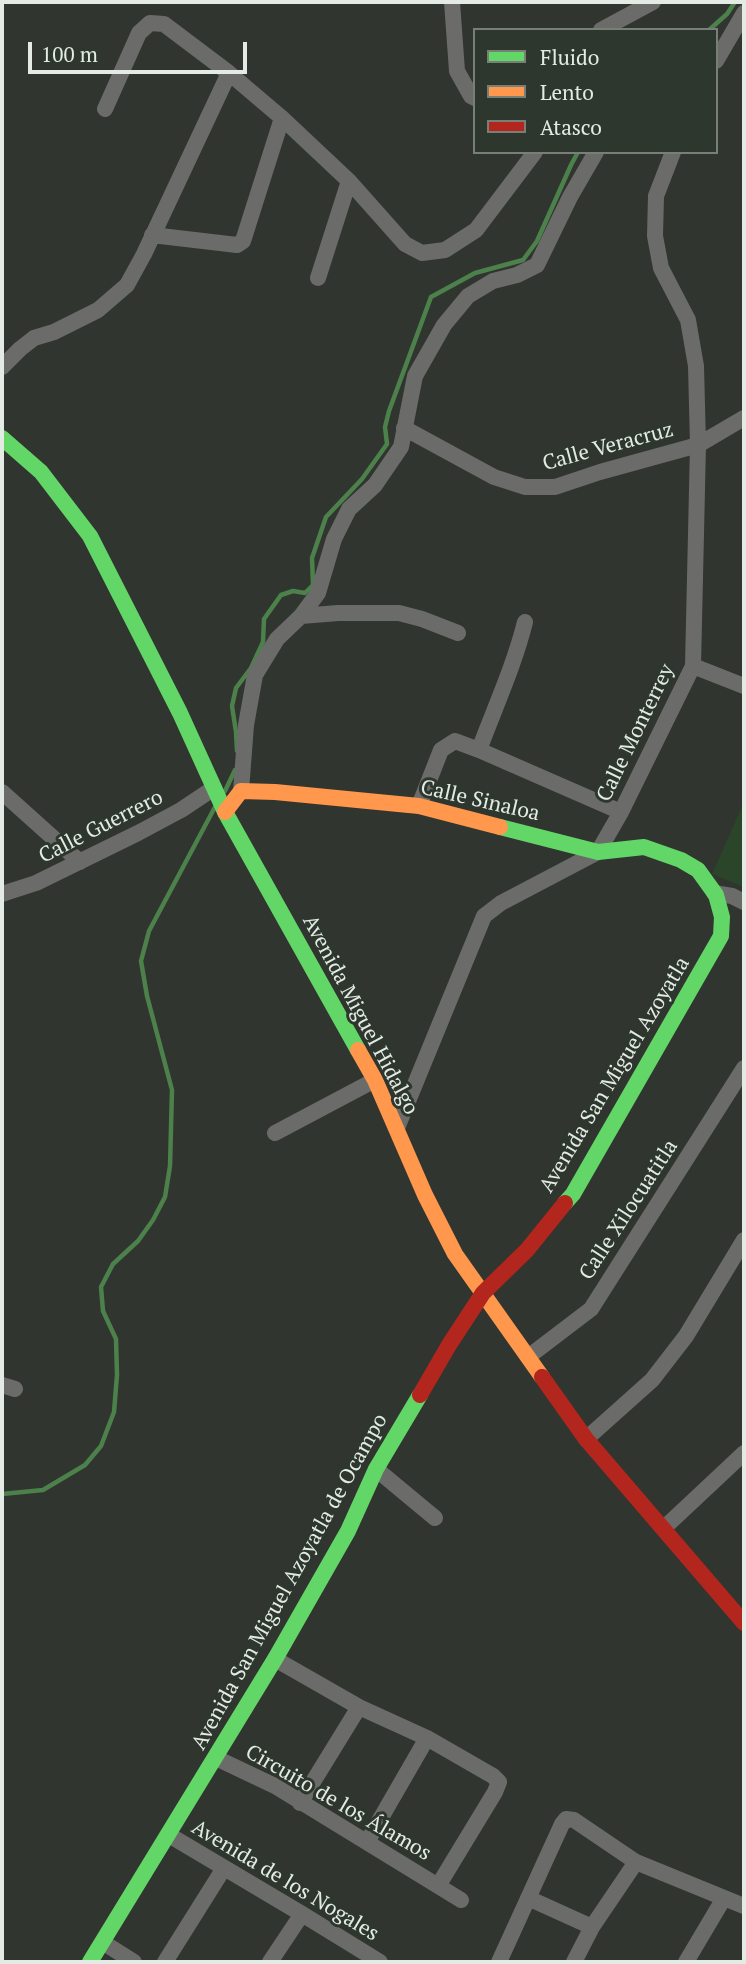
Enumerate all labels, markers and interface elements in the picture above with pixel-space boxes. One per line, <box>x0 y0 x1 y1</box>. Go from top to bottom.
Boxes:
scale bar <box>32 28 250 72</box>
legend <box>473 28 718 154</box>
text: 100 m <box>41 40 98 68</box>
text: Fluido <box>540 43 599 71</box>
text: Lento <box>540 78 594 106</box>
text: Atasco <box>540 113 602 141</box>
street label: Calle Veracruz <box>540 417 676 477</box>
street label: Calle Monterrey <box>592 660 680 806</box>
street label: Calle Sinaloa <box>418 775 542 827</box>
street label: Calle Guerrero <box>35 785 167 869</box>
street label: Avenida Miguel Hidalgo <box>297 911 423 1119</box>
street label: Avenida San Miguel Azoyatla <box>535 953 695 1197</box>
street label: Calle Xilocuatitla <box>574 1135 684 1285</box>
street label: Avenida San Miguel Azoyatla de Ocampo <box>187 1410 393 1754</box>
street label: Circuito de los Álamos <box>241 1740 435 1866</box>
street label: Avenida de los Nogales <box>187 1815 383 1947</box>

